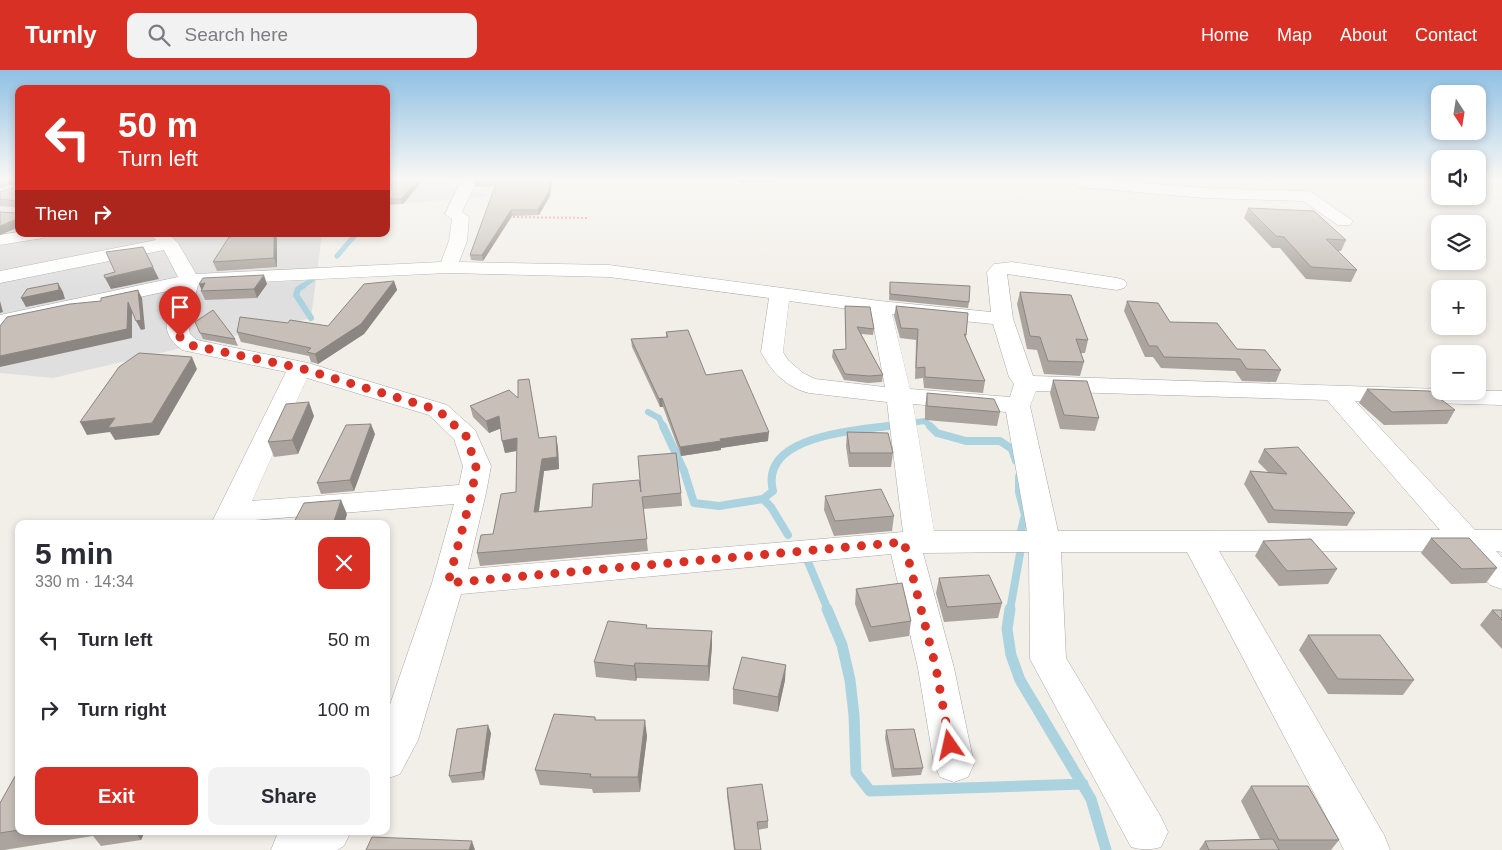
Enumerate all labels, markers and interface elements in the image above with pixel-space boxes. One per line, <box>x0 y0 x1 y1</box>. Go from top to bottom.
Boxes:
search box <box>127 13 477 58</box>
text: Turnly <box>25 21 97 48</box>
icon: search <box>145 21 173 49</box>
text: Search here <box>185 24 288 45</box>
text: Home <box>1201 25 1249 45</box>
text: Map <box>1277 25 1312 45</box>
text: About <box>1340 25 1387 45</box>
text: Contact <box>1415 25 1477 45</box>
north arrow <box>1431 85 1486 140</box>
map controls <box>1431 85 1486 400</box>
icon: left <box>35 105 100 170</box>
text: 50 m <box>118 105 198 144</box>
text: Turn left <box>118 146 198 171</box>
button: sound <box>1431 150 1486 205</box>
icon: right <box>88 200 116 228</box>
text: Then <box>35 203 78 224</box>
button: layers <box>1431 215 1486 270</box>
button: + <box>1431 280 1486 335</box>
pin <box>159 286 201 337</box>
icon: arrive <box>166 293 194 321</box>
button: − <box>1431 345 1486 400</box>
text: 5 min <box>35 537 113 570</box>
button: close <box>318 537 370 589</box>
text: 330 m · 14:34 <box>35 573 134 590</box>
icon: left <box>35 626 63 654</box>
text: Turn left <box>78 629 153 650</box>
text: 50 m <box>328 629 370 650</box>
icon: right <box>35 696 63 724</box>
text: Turn right <box>78 699 166 720</box>
text: 100 m <box>317 699 370 720</box>
position arrow <box>923 718 975 770</box>
button: Exit <box>35 767 198 825</box>
button: Share <box>208 767 370 825</box>

